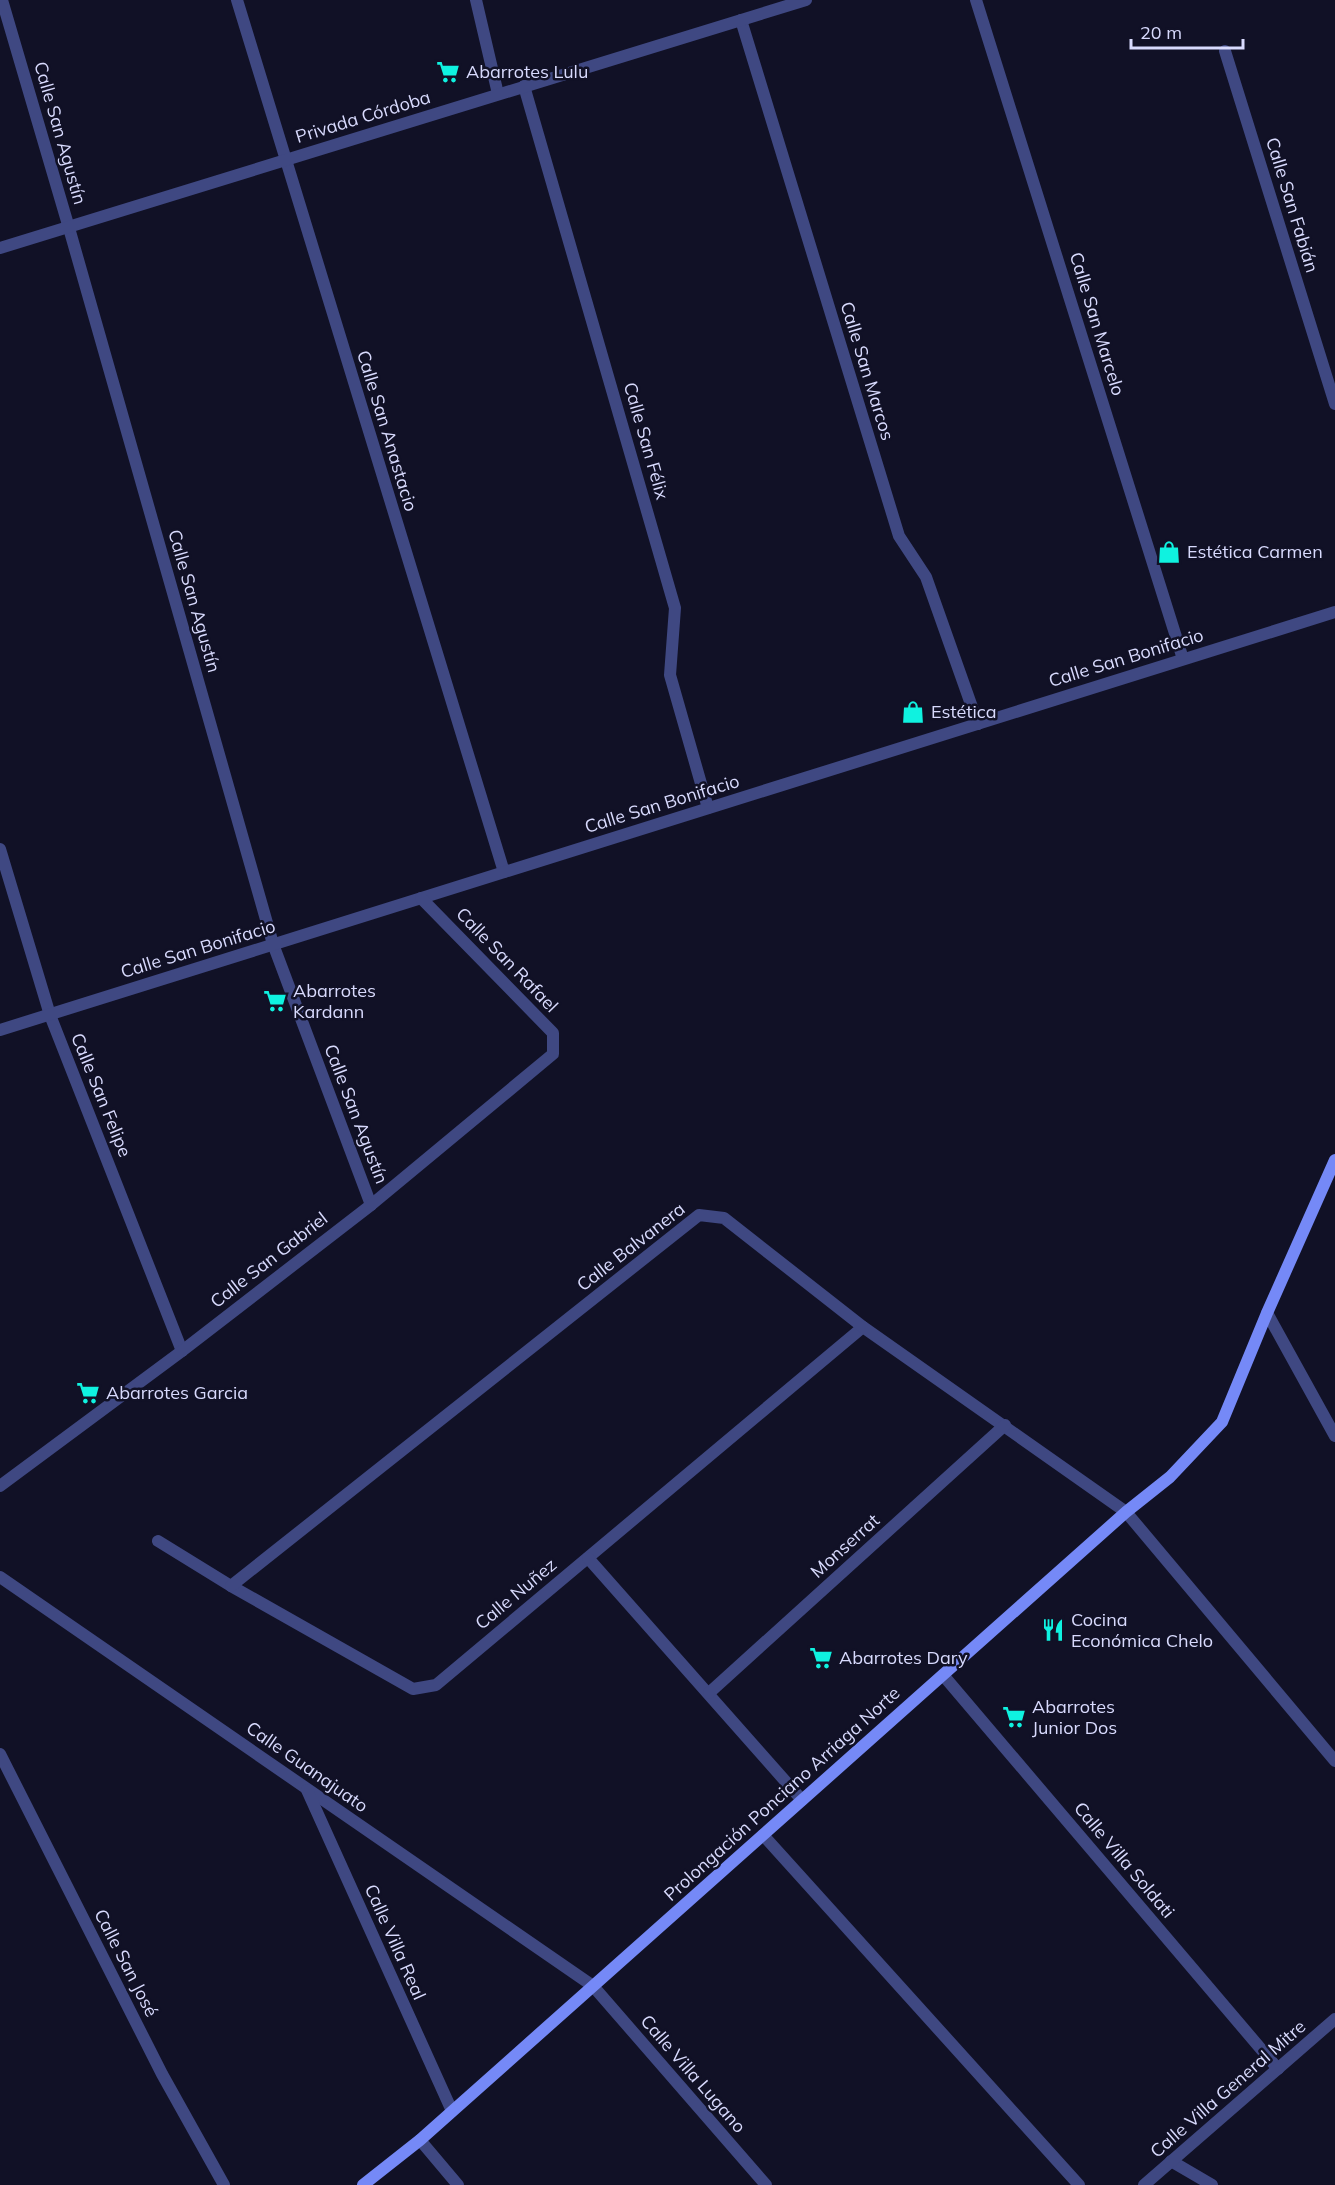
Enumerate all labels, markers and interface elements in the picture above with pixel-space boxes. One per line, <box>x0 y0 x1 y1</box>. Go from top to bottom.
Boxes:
scale bar <box>1131 12 1244 50</box>
text: 20 m <box>1140 21 1182 44</box>
street label: Calle San Agustín <box>29 59 92 207</box>
supermarket icon: Abarrotes Lulu <box>435 59 461 85</box>
place label: Abarrotes Lulu <box>466 60 588 83</box>
street label: Privada Córdoba <box>293 85 433 148</box>
street label: Calle San Fabián <box>1261 134 1324 275</box>
street label: Calle San Marcelo <box>1065 249 1130 398</box>
street label: Calle San Marcos <box>835 299 900 443</box>
street label: Calle San Anastacio <box>352 348 423 514</box>
street label: Calle San Félix <box>619 380 674 502</box>
street label: Calle San Agustín <box>163 527 226 675</box>
shop icon: Estética Carmen <box>1156 539 1182 565</box>
place label: Estética Carmen <box>1187 540 1323 563</box>
street label: Calle San Bonifacio <box>1046 623 1206 692</box>
shop icon: Estética <box>900 699 926 725</box>
place label: Estética <box>931 700 997 723</box>
street label: Calle San Bonifacio <box>582 769 742 838</box>
street label: Calle San Rafael <box>451 902 563 1017</box>
street label: Calle San Bonifacio <box>118 914 278 983</box>
place label: Abarrotes Kardann <box>293 979 376 1023</box>
supermarket icon: Abarrotes Kardann <box>262 988 288 1014</box>
street label: Calle San Felipe <box>66 1029 137 1160</box>
street label: Calle San Agustín <box>319 1041 394 1187</box>
street label: Calle Balvanera <box>572 1197 689 1296</box>
street label: Calle San Gabriel <box>205 1207 332 1313</box>
supermarket icon: Abarrotes Garcia <box>75 1380 101 1406</box>
place label: Abarrotes Garcia <box>106 1381 248 1404</box>
street label: Monserrat <box>805 1509 884 1583</box>
street label: Calle Nuñez <box>470 1553 561 1634</box>
place label: Cocina Económica Chelo <box>1071 1608 1213 1652</box>
restaurant icon: Cocina Económica Chelo <box>1040 1617 1066 1643</box>
supermarket icon: Abarrotes Dary <box>808 1645 834 1671</box>
place label: Abarrotes Dary <box>839 1646 968 1669</box>
street label: Prolongación Ponciano Arriaga Norte <box>659 1681 904 1906</box>
place label: Abarrotes Junior Dos <box>1032 1695 1117 1739</box>
supermarket icon: Abarrotes Junior Dos <box>1001 1704 1027 1730</box>
street label: Calle Guanajuato <box>242 1716 373 1817</box>
street label: Calle Villa Soldati <box>1069 1797 1180 1923</box>
street label: Calle Villa Real <box>360 1881 431 2003</box>
street label: Calle San José <box>89 1905 163 2021</box>
street label: Calle Villa Lugano <box>636 2010 751 2138</box>
street label: Calle Villa General Mitre <box>1145 2015 1310 2162</box>

